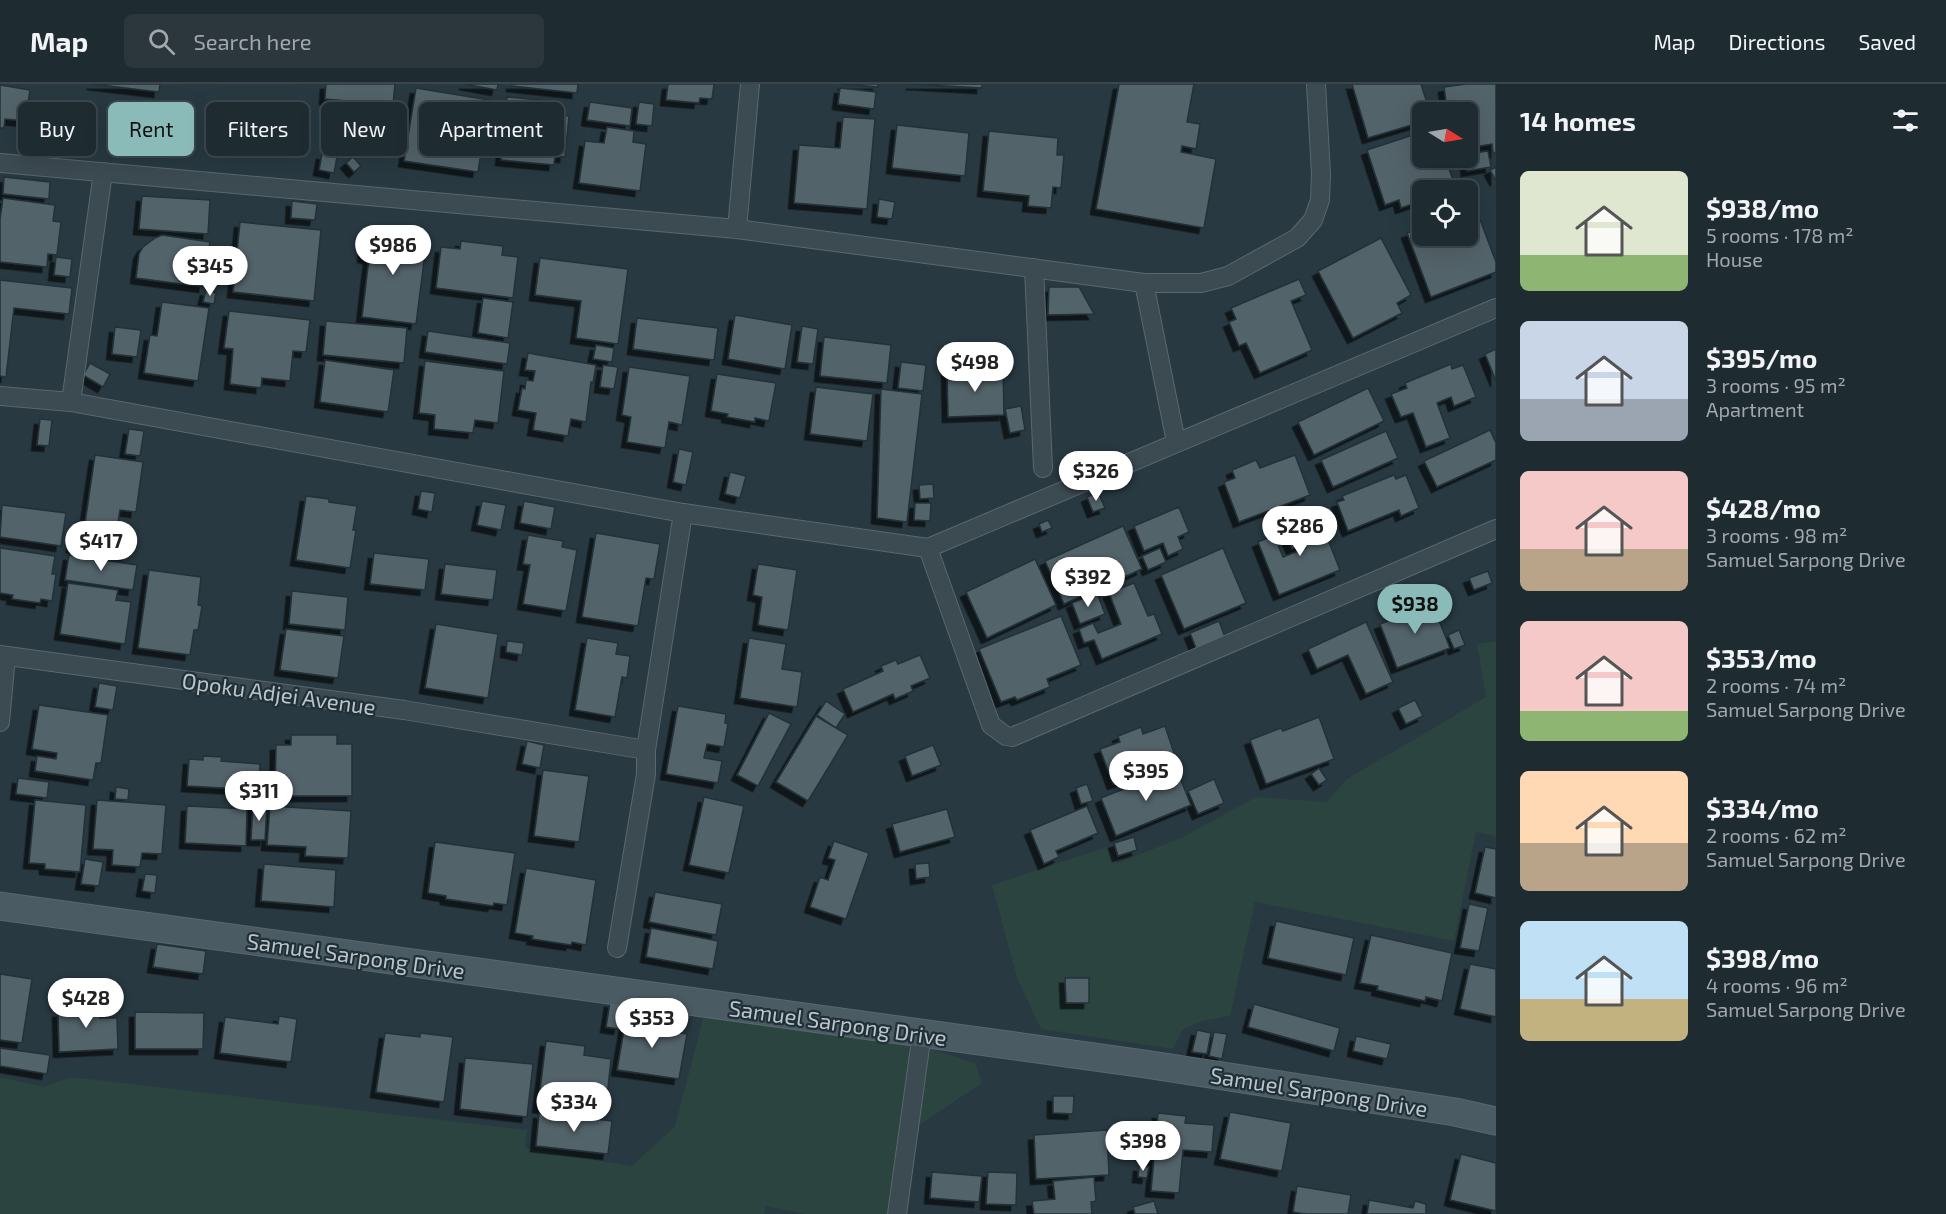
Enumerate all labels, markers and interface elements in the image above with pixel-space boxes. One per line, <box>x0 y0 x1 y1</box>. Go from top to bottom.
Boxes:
search box <box>124 14 544 68</box>
text: Map <box>30 24 88 58</box>
icon: search <box>145 25 178 58</box>
text: Search here <box>193 28 312 54</box>
text: Map <box>1653 29 1696 54</box>
text: Directions <box>1729 29 1825 54</box>
text: Saved <box>1858 29 1916 54</box>
chip: Buy <box>18 102 96 156</box>
chip: Rent <box>108 102 194 156</box>
chip: Filters <box>206 102 309 156</box>
chip: New <box>321 102 407 156</box>
chip: Apartment <box>419 102 564 156</box>
north arrow <box>1412 102 1478 168</box>
map controls <box>1412 102 1478 246</box>
icon: filters <box>1889 104 1922 137</box>
text: 14 homes <box>1520 105 1636 136</box>
button: locate <box>1412 180 1478 246</box>
text: $938/mo <box>1706 192 1819 223</box>
icon: home <box>1568 195 1640 267</box>
text: 5 rooms · 178 m² <box>1706 223 1854 247</box>
pin: $986 <box>357 225 429 276</box>
text: $986 <box>369 232 417 256</box>
pin: $345 <box>174 246 246 297</box>
text: House <box>1706 247 1763 271</box>
text: $345 <box>187 253 233 277</box>
pin: $498 <box>939 342 1011 393</box>
text: $395/mo <box>1706 342 1817 373</box>
icon: home <box>1568 345 1640 417</box>
text: $498 <box>951 349 999 373</box>
text: 3 rooms · 95 m² <box>1706 373 1846 397</box>
text: Apartment <box>1706 397 1804 421</box>
pin: $326 <box>1060 451 1132 502</box>
text: $326 <box>1073 458 1119 482</box>
text: $428/mo <box>1706 492 1821 523</box>
icon: home <box>1568 495 1640 567</box>
pin: $286 <box>1264 506 1336 557</box>
text: $286 <box>1276 513 1324 537</box>
pin: $417 <box>65 521 137 572</box>
text: 3 rooms · 98 m² <box>1706 523 1847 547</box>
text: $417 <box>79 528 123 552</box>
text: Samuel Sarpong Drive <box>1706 547 1906 571</box>
pin: $392 <box>1052 557 1124 608</box>
text: $392 <box>1065 564 1111 588</box>
pin: $938 <box>1379 584 1451 635</box>
text: $938 <box>1391 591 1439 615</box>
text: $353/mo <box>1706 642 1817 673</box>
icon: home <box>1568 645 1640 717</box>
street label: Opoku Adjei Avenue <box>180 667 377 720</box>
text: 2 rooms · 74 m² <box>1706 673 1846 697</box>
text: Samuel Sarpong Drive <box>1706 697 1906 721</box>
pin: $395 <box>1110 751 1182 802</box>
text: $395 <box>1123 758 1169 782</box>
pin: $311 <box>223 771 295 822</box>
text: $311 <box>239 778 279 802</box>
text: $334/mo <box>1706 792 1819 823</box>
icon: home <box>1568 795 1640 867</box>
text: 2 rooms · 62 m² <box>1706 823 1846 847</box>
text: Samuel Sarpong Drive <box>1706 847 1906 871</box>
street label: Samuel Sarpong Drive <box>245 927 467 983</box>
text: $398/mo <box>1706 942 1819 973</box>
icon: home <box>1568 945 1640 1017</box>
text: 4 rooms · 96 m² <box>1706 973 1848 997</box>
pin: $428 <box>50 978 122 1029</box>
text: $428 <box>62 985 110 1009</box>
street label: Samuel Sarpong Drive <box>727 994 949 1050</box>
text: Samuel Sarpong Drive <box>1706 997 1906 1021</box>
pin: $353 <box>616 998 688 1049</box>
text: $353 <box>629 1005 675 1029</box>
street label: Samuel Sarpong Drive <box>1208 1061 1430 1121</box>
pin: $334 <box>538 1082 610 1133</box>
text: $334 <box>550 1089 598 1113</box>
pin: $398 <box>1107 1121 1179 1172</box>
text: $398 <box>1119 1128 1167 1152</box>

